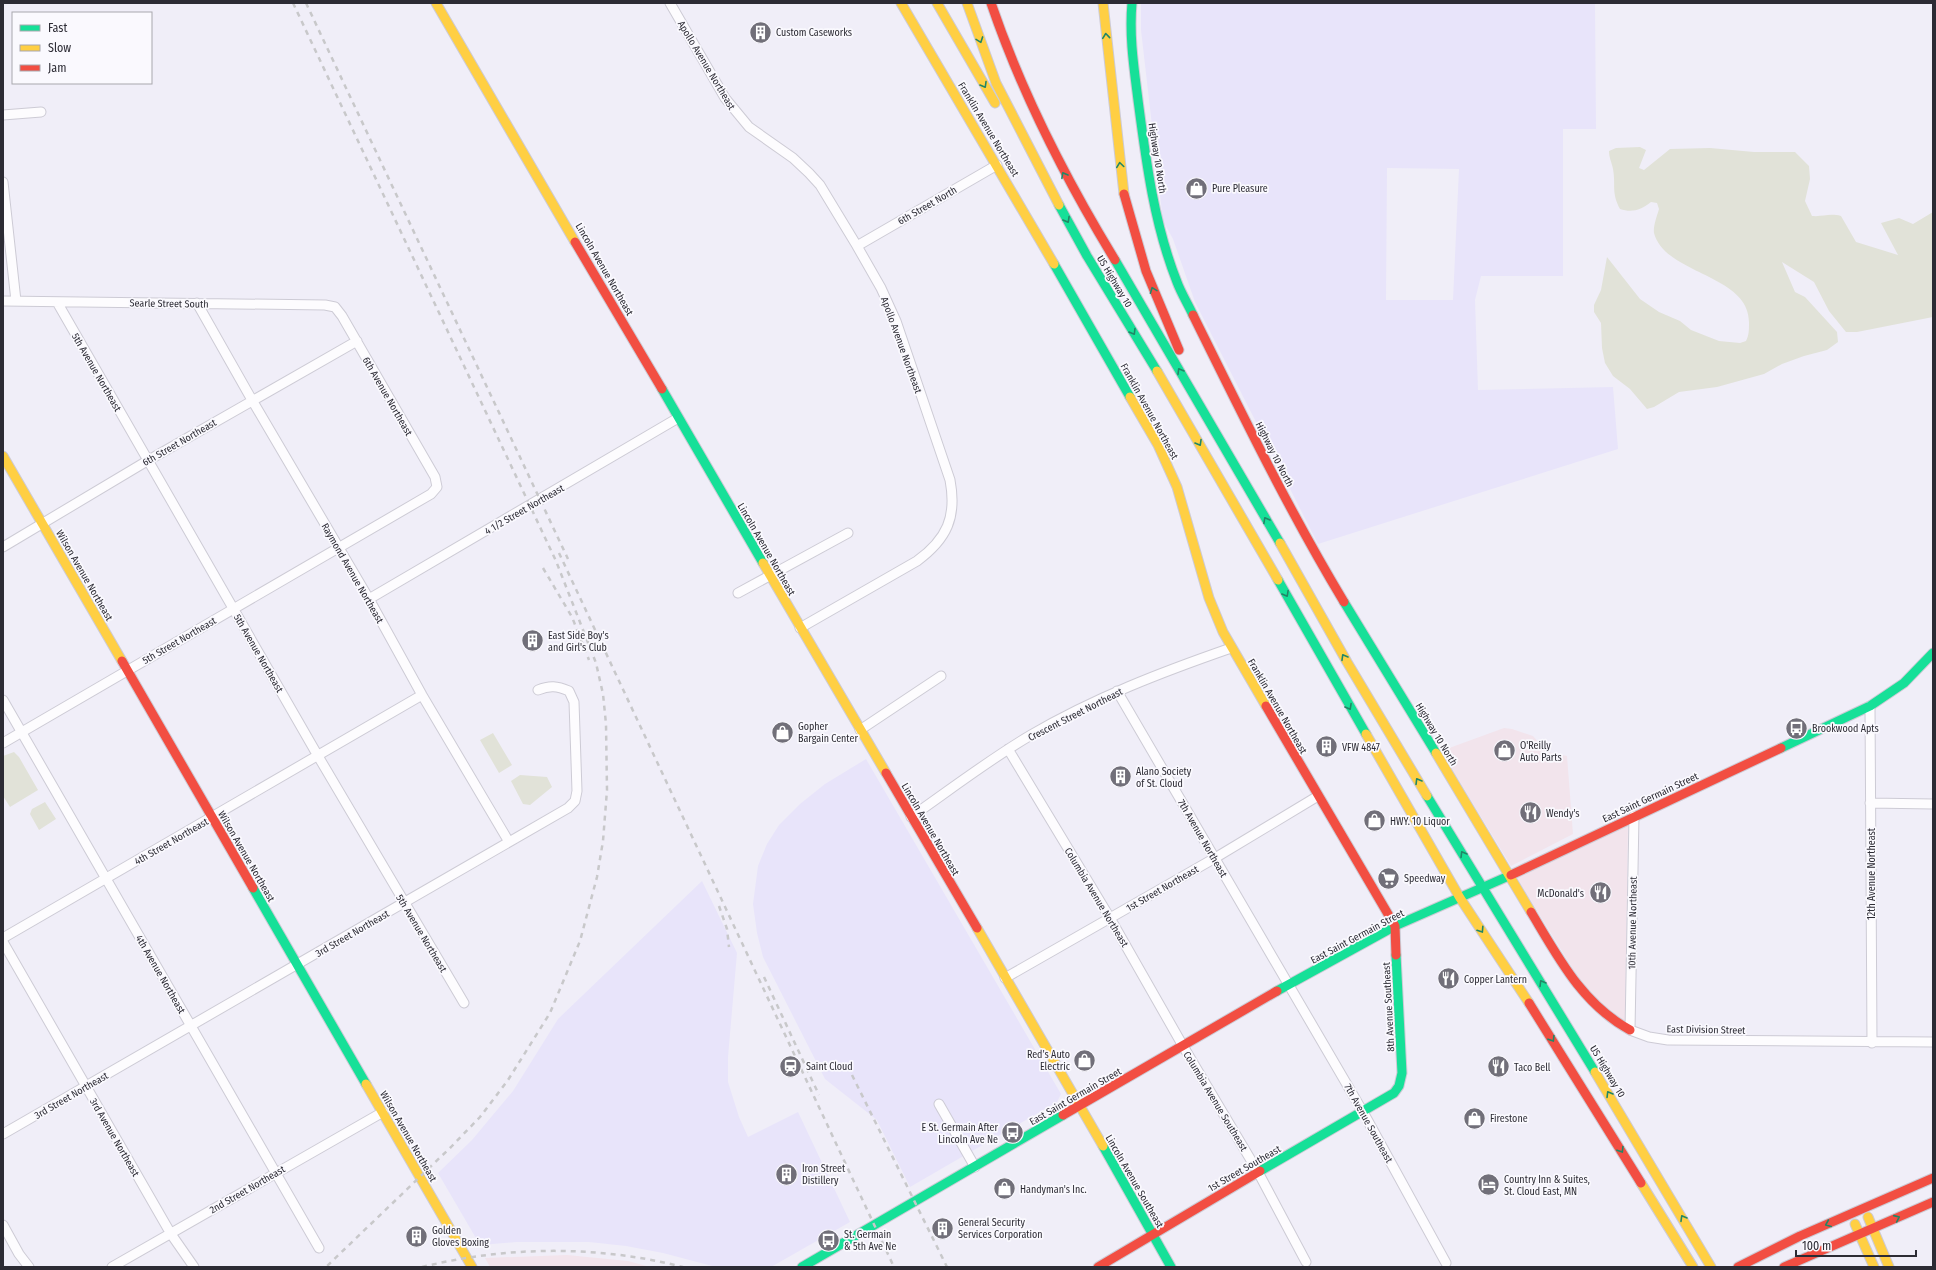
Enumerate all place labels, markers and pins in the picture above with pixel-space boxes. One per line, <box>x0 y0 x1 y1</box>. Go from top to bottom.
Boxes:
building icon: Custom Caseworks <box>748 19 774 45</box>
place label: Custom Caseworks <box>776 27 852 39</box>
shop icon: Pure Pleasure <box>1183 175 1209 201</box>
place label: Pure Pleasure <box>1212 183 1268 195</box>
building icon: East Side Boy's and Girl's Club <box>519 628 545 654</box>
place label: East Side Boy's and Girl's Club <box>548 630 609 654</box>
bus stop icon: Brookwood Apts <box>1784 715 1810 741</box>
shop icon: Gopher Bargain Center <box>769 719 795 745</box>
place label: Gopher Bargain Center <box>798 721 858 745</box>
place label: Brookwood Apts <box>1812 723 1879 735</box>
building icon: VFW 4847 <box>1313 734 1339 760</box>
shop icon: O'Reilly Auto Parts <box>1491 738 1517 764</box>
place label: O'Reilly Auto Parts <box>1520 740 1562 764</box>
place label: VFW 4847 <box>1342 742 1380 754</box>
building icon: Alano Society of St. Cloud <box>1108 764 1134 790</box>
place label: Alano Society of St. Cloud <box>1136 766 1192 790</box>
restaurant icon: Wendy's <box>1518 800 1544 826</box>
shop icon: HWY. 10 Liquor <box>1362 808 1388 834</box>
place label: Wendy's <box>1546 808 1580 820</box>
place label: HWY. 10 Liquor <box>1390 816 1450 828</box>
supermarket icon: Speedway <box>1375 865 1401 891</box>
place label: Speedway <box>1404 873 1446 885</box>
restaurant icon: McDonald's <box>1587 880 1613 906</box>
place label: McDonald's <box>1537 888 1584 900</box>
restaurant icon: Copper Lantern <box>1435 966 1461 992</box>
place label: Copper Lantern <box>1464 974 1527 986</box>
shop icon: Red’s Auto Electric <box>1072 1047 1098 1073</box>
place label: Red’s Auto Electric <box>1027 1049 1071 1073</box>
station icon: Saint Cloud <box>778 1053 804 1079</box>
restaurant icon: Taco Bell <box>1485 1054 1511 1080</box>
place label: Saint Cloud <box>806 1061 853 1073</box>
place label: Taco Bell <box>1514 1062 1551 1074</box>
shop icon: Firestone <box>1461 1105 1487 1131</box>
place label: Firestone <box>1490 1113 1528 1125</box>
bus stop icon: E St. Germain After Lincoln Ave Ne <box>1000 1120 1026 1146</box>
place label: E St. Germain After Lincoln Ave Ne <box>921 1122 999 1146</box>
building icon: Iron Street Distillery <box>774 1161 800 1187</box>
place label: Iron Street Distillery <box>802 1163 846 1187</box>
hotel icon: Country Inn & Suites, St. Cloud East, MN <box>1475 1172 1501 1198</box>
place label: Country Inn & Suites, St. Cloud East, MN <box>1504 1174 1590 1198</box>
shop icon: Handyman's Inc. <box>991 1176 1017 1202</box>
place label: Handyman's Inc. <box>1020 1184 1087 1196</box>
building icon: General Security Services Corporation <box>930 1215 956 1241</box>
place label: General Security Services Corporation <box>958 1217 1043 1241</box>
building icon: Golden Gloves Boxing <box>404 1223 430 1249</box>
place label: Golden Gloves Boxing <box>432 1225 489 1249</box>
bus stop icon: St. Germain & 5th Ave Ne <box>816 1227 842 1253</box>
place label: St. Germain & 5th Ave Ne <box>844 1229 896 1253</box>

